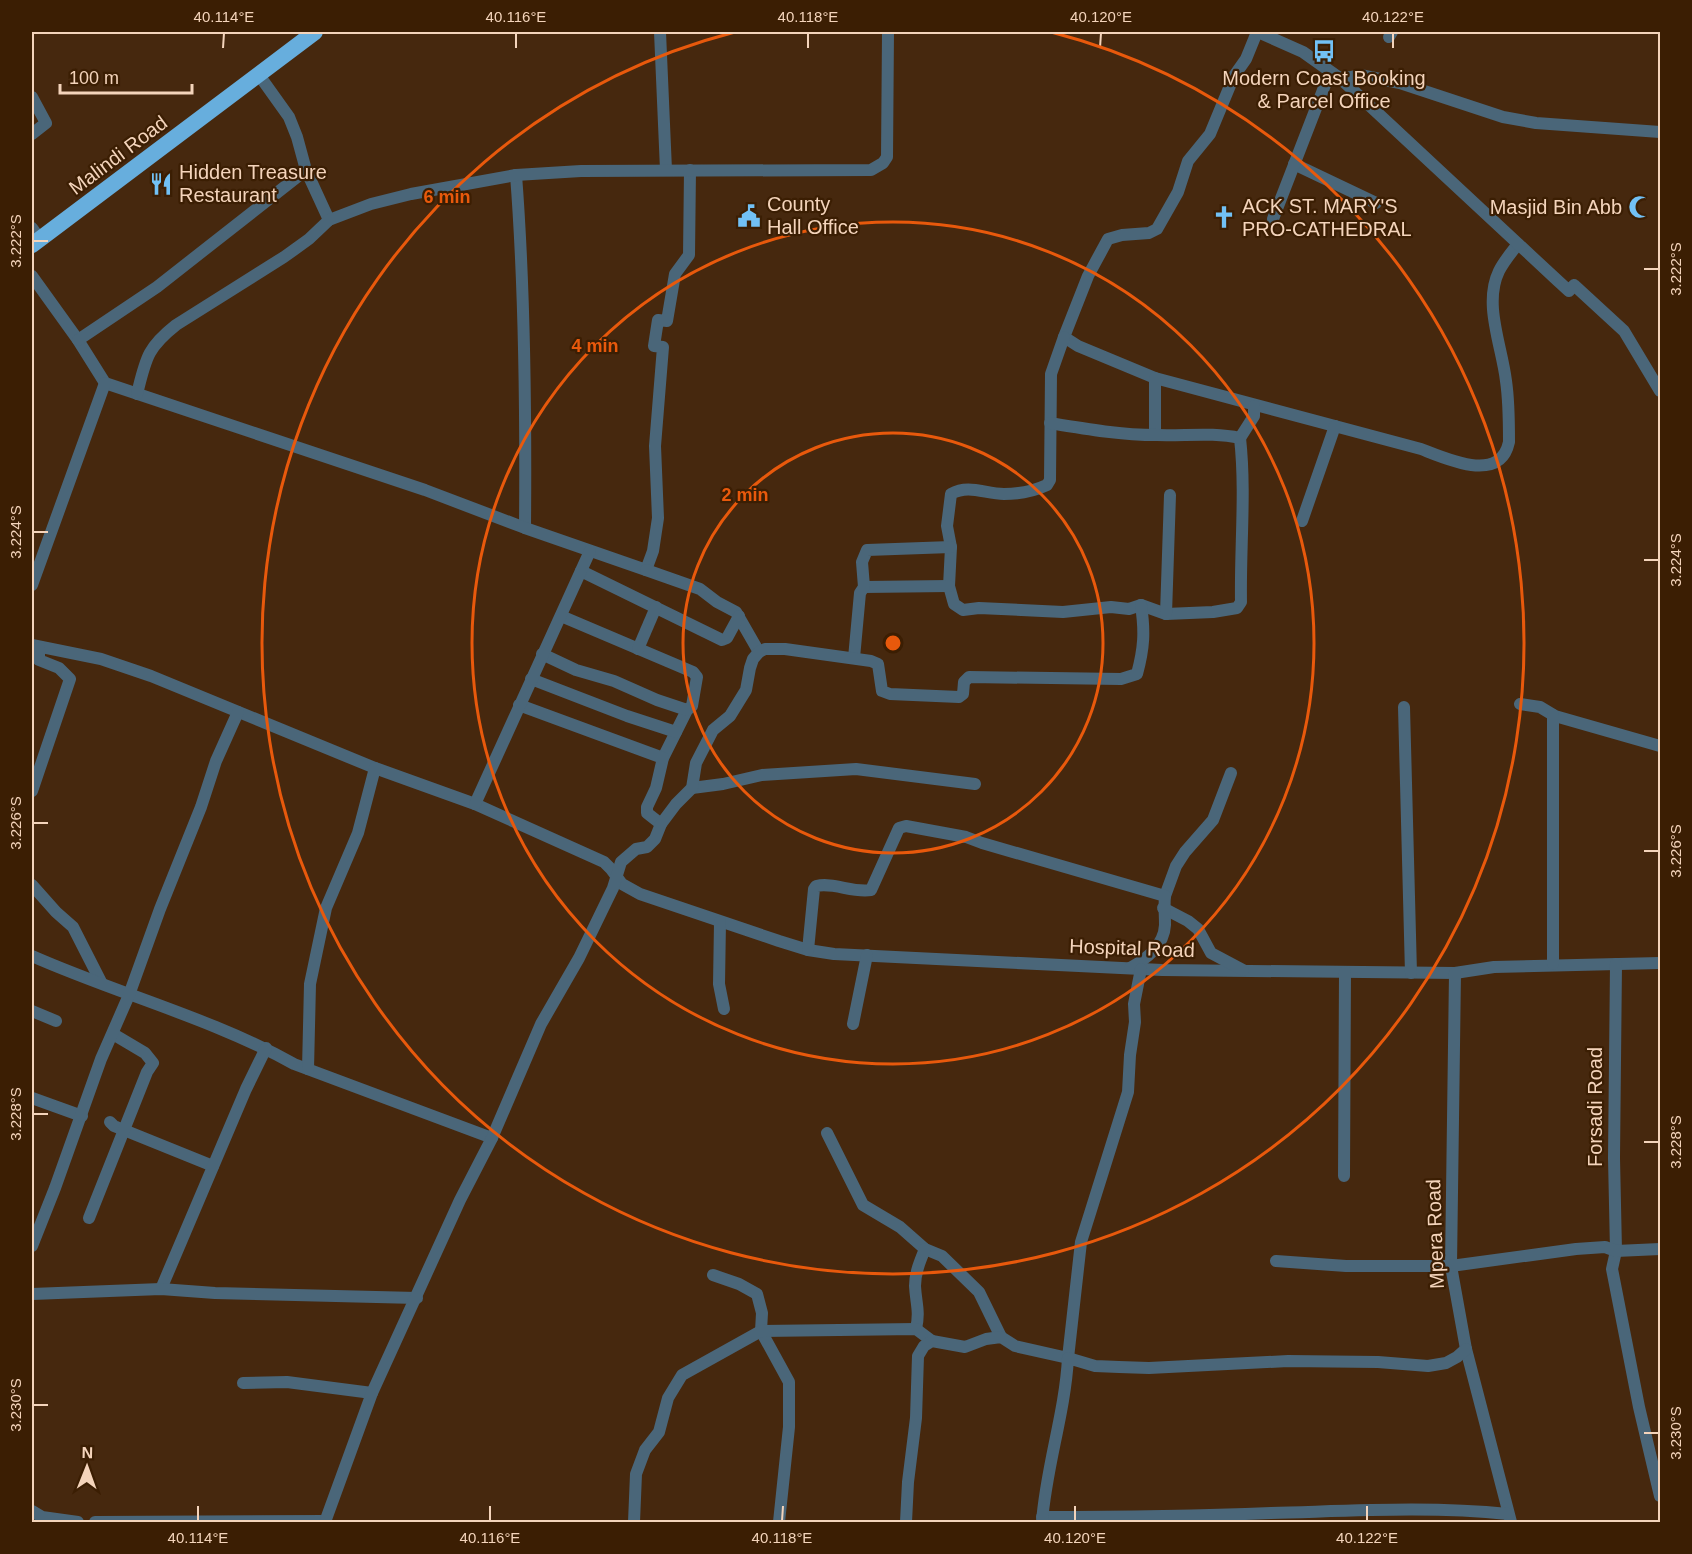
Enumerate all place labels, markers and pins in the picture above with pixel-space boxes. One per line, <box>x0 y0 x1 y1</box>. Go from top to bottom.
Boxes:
bus stop icon: Modern Coast Booking & Parcel Office <box>1311 38 1337 64</box>
place label: Modern Coast Booking & Parcel Office <box>1222 67 1426 112</box>
place label: Hidden Treasure Restaurant <box>179 161 327 206</box>
restaurant icon: Hidden Treasure Restaurant <box>148 171 174 197</box>
place label: County Hall Office <box>767 193 859 238</box>
mosque icon: Masjid Bin Abb <box>1627 194 1653 220</box>
place label: ACK ST. MARY'S PRO-CATHEDRAL <box>1242 195 1412 240</box>
place label: Masjid Bin Abb <box>1490 196 1622 218</box>
public building icon: County Hall Office <box>736 203 762 229</box>
church icon: ACK ST. MARY'S PRO-CATHEDRAL <box>1211 204 1237 230</box>
centre of rings <box>883 633 903 653</box>

